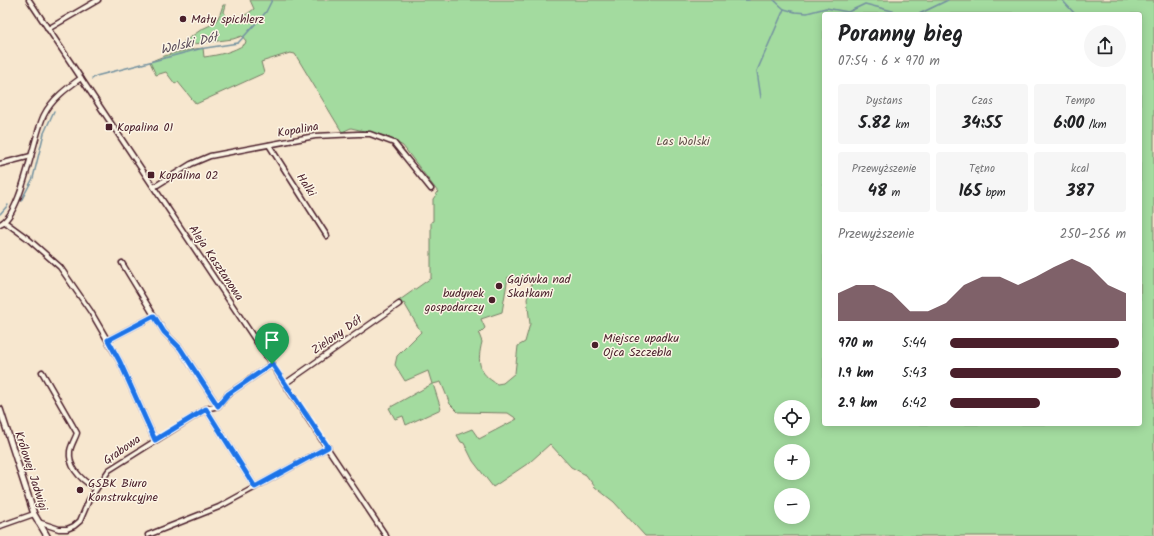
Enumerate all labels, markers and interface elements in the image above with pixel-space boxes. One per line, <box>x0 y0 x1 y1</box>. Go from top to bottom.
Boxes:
place label: Mały spichlerz <box>191 10 264 29</box>
marker: Mały spichlerz <box>178 14 188 24</box>
text: Poranny bieg <box>838 18 963 53</box>
button: share <box>1084 25 1126 67</box>
water label: Wolski Dół <box>158 27 222 61</box>
text: 07:54 · 6 × 970 m <box>838 51 940 72</box>
text: Dystans <box>866 92 902 110</box>
text: Czas <box>971 92 993 110</box>
text: Tempo <box>1065 92 1095 110</box>
text: 5.82 <box>859 110 891 137</box>
text: 34:55 <box>962 110 1002 137</box>
text: 6:00 <box>1053 110 1084 137</box>
text: km <box>891 116 909 134</box>
text: /km <box>1084 116 1107 134</box>
street label: Kopalina <box>276 117 321 143</box>
place label: Kopalina 01 <box>117 118 174 137</box>
marker: Kopalina 01 <box>104 122 114 132</box>
park label: Las Wolski <box>656 132 711 151</box>
text: Przewyższenie <box>852 160 916 178</box>
text: Tętno <box>969 160 995 178</box>
text: kcal <box>1071 160 1089 178</box>
place label: Kopalina 02 <box>159 166 219 185</box>
street label: Halki <box>291 169 321 202</box>
marker: Kopalina 02 <box>146 170 156 180</box>
text: 48 <box>868 178 887 205</box>
text: 165 <box>958 178 981 205</box>
text: 387 <box>1066 178 1094 205</box>
text: m <box>887 184 900 202</box>
text: bpm <box>981 184 1006 202</box>
street label: Aleja Kasztanowa <box>184 221 249 305</box>
text: Przewyższenie <box>838 224 914 245</box>
text: 250–256 m <box>1060 224 1126 245</box>
place label: Gajówka nad Skałkami <box>507 270 572 303</box>
marker: Gajówka nad Skałkami <box>494 281 504 291</box>
place label: budynek gospodarczy <box>424 284 484 317</box>
marker: budynek gospodarczy <box>487 295 497 305</box>
street label: Zielony Dół <box>308 310 367 360</box>
pin <box>255 323 289 364</box>
icon: arrive <box>261 329 283 351</box>
place label: Miejsce upadku Ojca Szczebla <box>603 329 679 362</box>
text: 970 m <box>838 333 873 354</box>
text: 5:44 <box>902 333 927 354</box>
marker: Miejsce upadku Ojca Szczebla <box>590 340 600 350</box>
text: 1.9 km <box>838 363 874 384</box>
text: 5:43 <box>902 363 927 384</box>
text: 2.9 km <box>838 393 877 414</box>
text: 6:42 <box>902 393 927 414</box>
map controls <box>774 400 810 524</box>
button: locate <box>774 400 810 436</box>
street label: Królowej Jadwigi <box>9 429 53 514</box>
street label: Grabowa <box>99 430 145 470</box>
button: + <box>774 444 810 480</box>
place label: GSBK Biuro Konstrukcyjne <box>88 474 158 507</box>
marker: GSBK Biuro Konstrukcyjne <box>75 485 85 495</box>
button: − <box>774 488 810 524</box>

